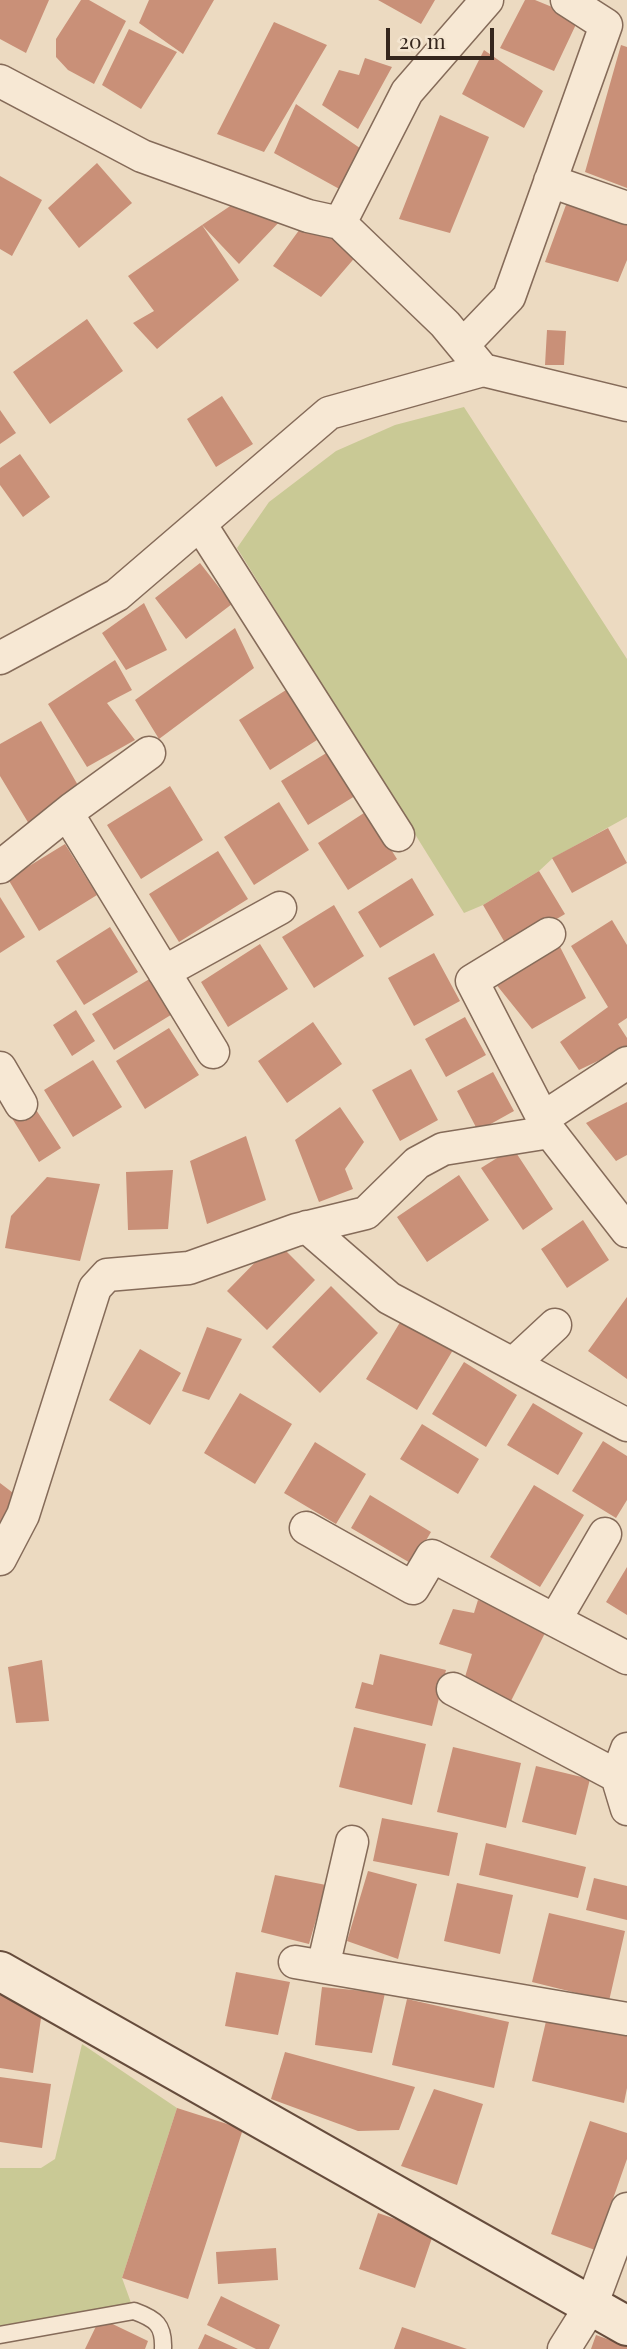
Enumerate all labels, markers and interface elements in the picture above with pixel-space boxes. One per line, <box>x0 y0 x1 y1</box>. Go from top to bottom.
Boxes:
scale bar <box>389 14 498 58</box>
text: 20 m <box>399 26 446 54</box>

